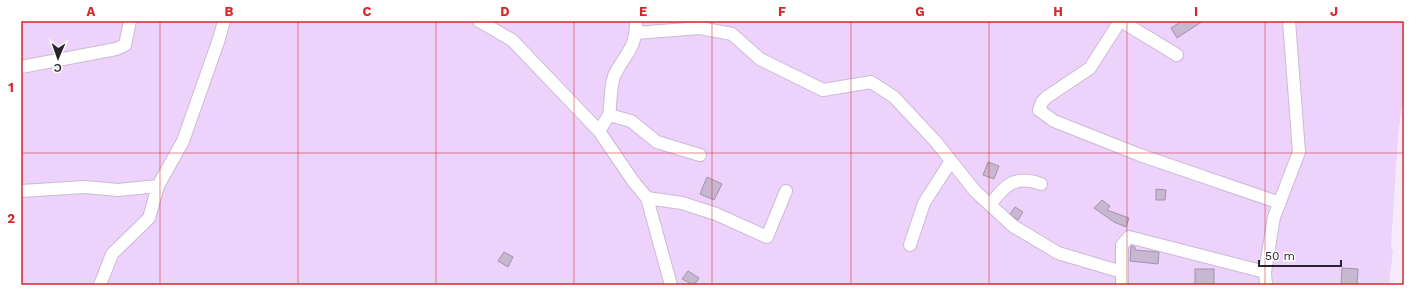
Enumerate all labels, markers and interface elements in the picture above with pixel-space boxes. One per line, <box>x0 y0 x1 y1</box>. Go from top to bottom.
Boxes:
text: A <box>87 4 96 19</box>
text: B <box>225 4 234 19</box>
text: C <box>363 4 372 19</box>
text: D <box>500 4 510 19</box>
text: E <box>639 4 647 19</box>
text: F <box>778 4 786 19</box>
text: G <box>915 4 925 19</box>
text: H <box>1053 4 1063 19</box>
text: I <box>1194 4 1198 19</box>
text: J <box>1330 4 1338 19</box>
north arrow <box>38 38 78 78</box>
text: С <box>53 61 62 74</box>
text: 1 <box>8 80 14 95</box>
text: 2 <box>7 211 15 226</box>
scale bar <box>1259 242 1341 268</box>
text: 50 m <box>1265 249 1295 263</box>

